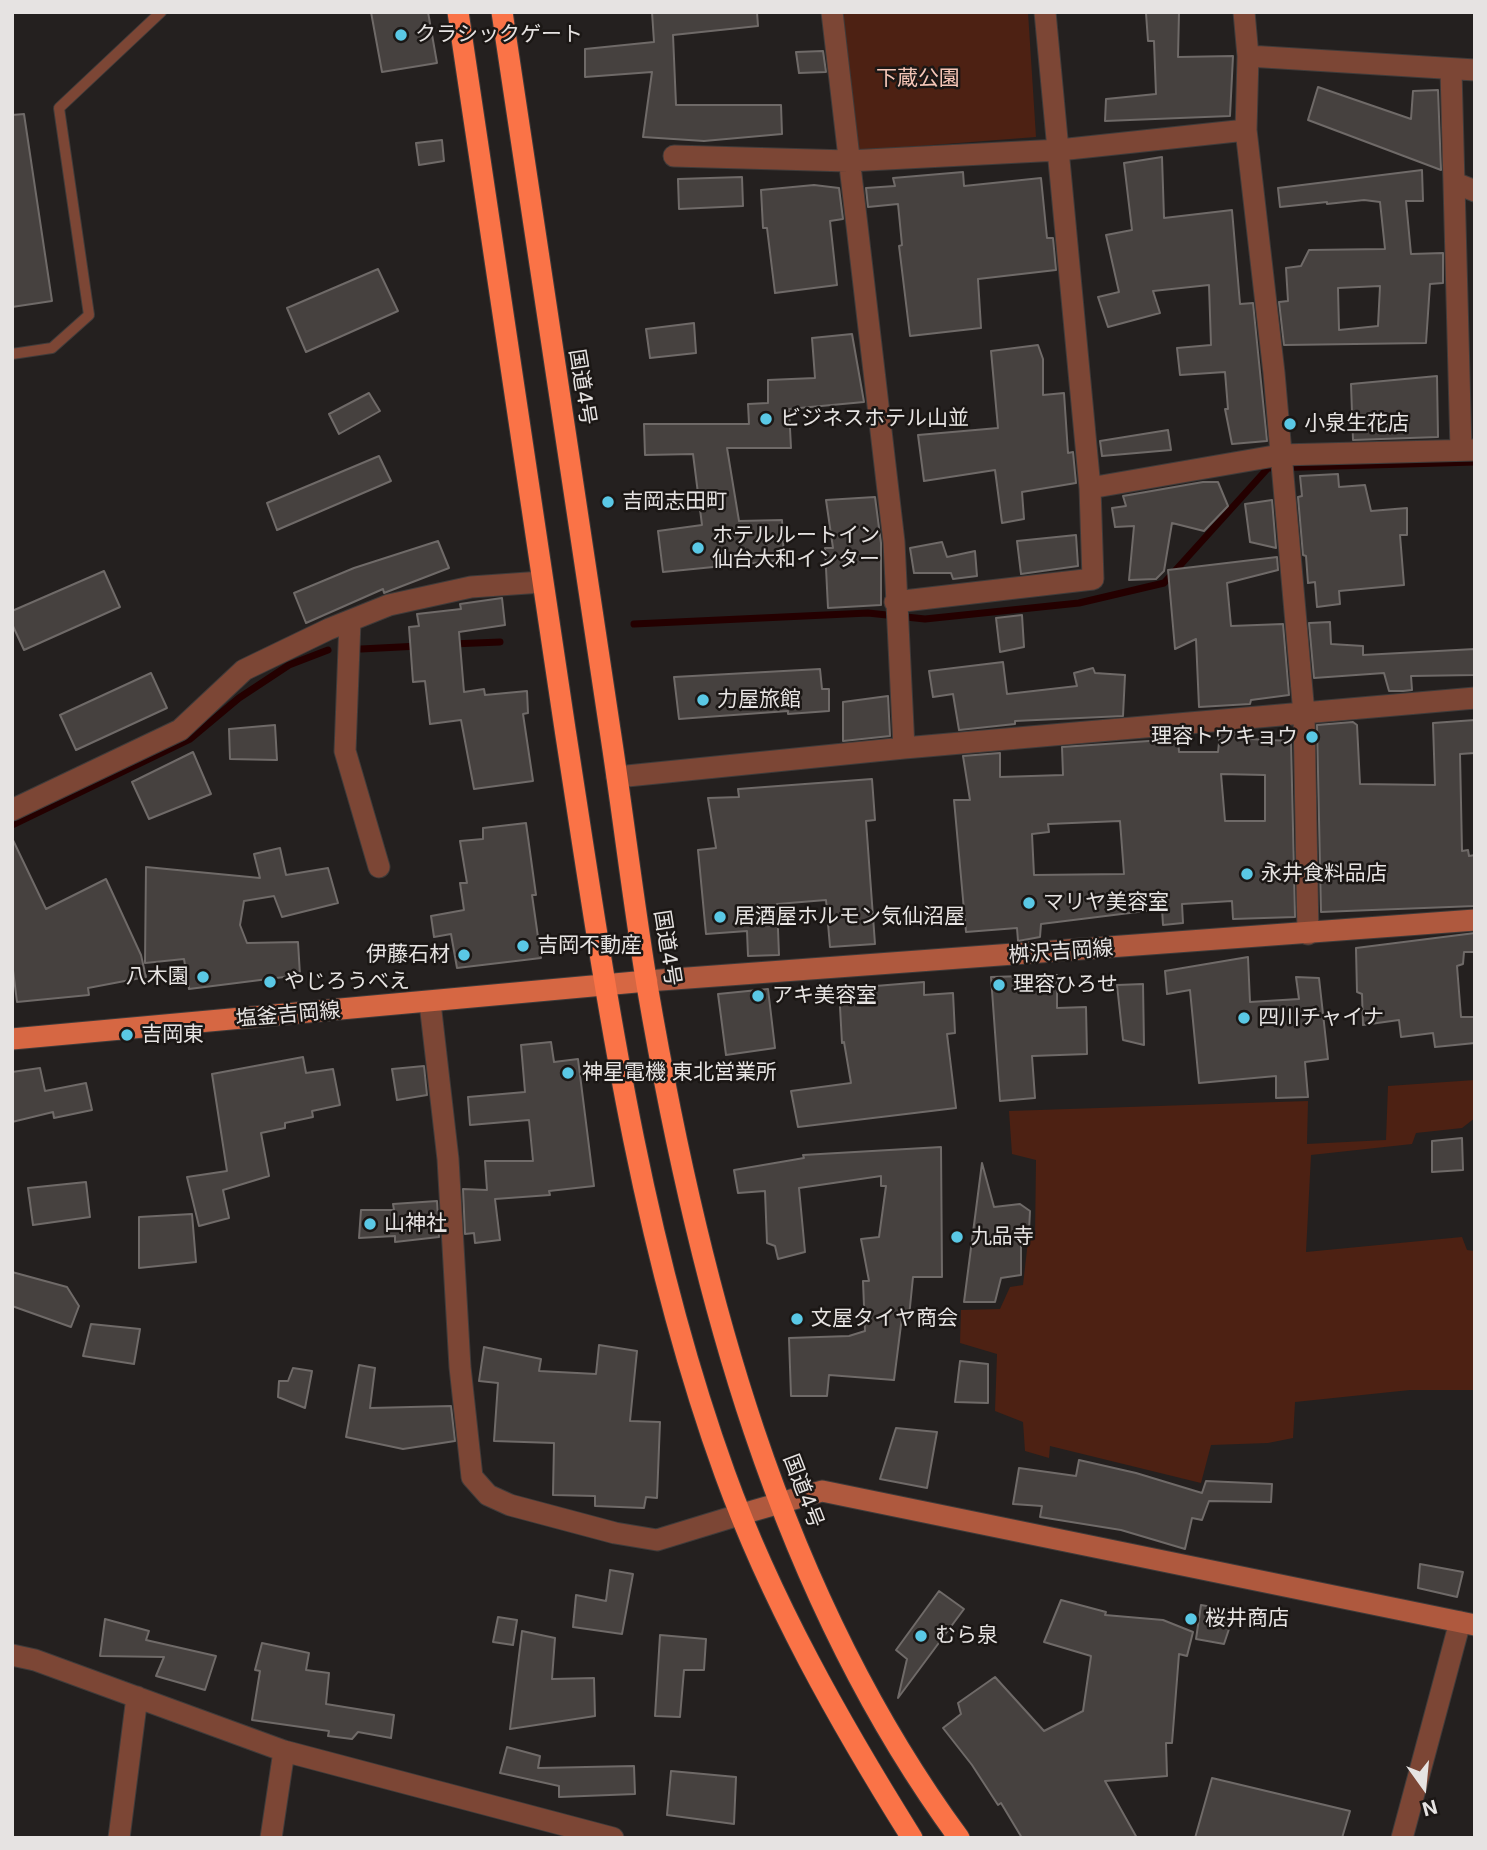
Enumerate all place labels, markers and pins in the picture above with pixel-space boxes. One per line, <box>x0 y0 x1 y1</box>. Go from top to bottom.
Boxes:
place label: クラシックゲート <box>415 22 583 48</box>
marker: クラシックゲート <box>393 27 409 43</box>
place label: ビジネスホテル山並 <box>780 406 969 432</box>
marker: ビジネスホテル山並 <box>758 411 774 427</box>
place label: 小泉生花店 <box>1304 411 1409 437</box>
marker: 小泉生花店 <box>1282 416 1298 432</box>
place label: 吉岡志田町 <box>622 489 727 515</box>
marker: 吉岡志田町 <box>600 494 616 510</box>
place label: ホテルルートイン 仙台大和インター <box>712 523 880 573</box>
marker: ホテルルートイン 仙台大和インター <box>690 540 706 556</box>
place label: 力屋旅館 <box>717 687 801 713</box>
marker: 力屋旅館 <box>695 692 711 708</box>
place label: 理容トウキョウ <box>1151 724 1298 750</box>
marker: 理容トウキョウ <box>1304 729 1320 745</box>
place label: 永井食料品店 <box>1261 861 1387 887</box>
marker: 永井食料品店 <box>1239 866 1255 882</box>
place label: マリヤ美容室 <box>1043 890 1169 916</box>
marker: マリヤ美容室 <box>1021 895 1037 911</box>
place label: 居酒屋ホルモン気仙沼屋 <box>734 904 965 930</box>
marker: 居酒屋ホルモン気仙沼屋 <box>712 909 728 925</box>
place label: 吉岡不動産 <box>537 933 642 959</box>
marker: 吉岡不動産 <box>515 938 531 954</box>
place label: 伊藤石材 <box>366 942 450 968</box>
marker: 伊藤石材 <box>456 947 472 963</box>
place label: 八木園 <box>126 964 189 990</box>
marker: 八木園 <box>195 969 211 985</box>
place label: やじろうべえ <box>284 969 410 995</box>
place label: 理容ひろせ <box>1013 972 1118 998</box>
marker: やじろうべえ <box>262 974 278 990</box>
marker: 理容ひろせ <box>991 977 1007 993</box>
place label: アキ美容室 <box>772 983 877 1009</box>
marker: アキ美容室 <box>750 988 766 1004</box>
place label: 四川チャイナ <box>1258 1005 1384 1031</box>
marker: 四川チャイナ <box>1236 1010 1252 1026</box>
place label: 吉岡東 <box>141 1022 204 1048</box>
marker: 吉岡東 <box>119 1027 135 1043</box>
place label: 神星電機 東北営業所 <box>582 1060 777 1086</box>
marker: 神星電機 東北営業所 <box>560 1065 576 1081</box>
place label: 山神社 <box>384 1211 447 1237</box>
marker: 山神社 <box>362 1216 378 1232</box>
place label: 九品寺 <box>971 1224 1034 1250</box>
marker: 九品寺 <box>949 1229 965 1245</box>
place label: 文屋タイヤ商会 <box>811 1306 958 1332</box>
marker: 文屋タイヤ商会 <box>789 1311 805 1327</box>
place label: 桜井商店 <box>1205 1606 1289 1632</box>
marker: 桜井商店 <box>1183 1611 1199 1627</box>
place label: むら泉 <box>935 1623 998 1649</box>
marker: むら泉 <box>913 1628 929 1644</box>

